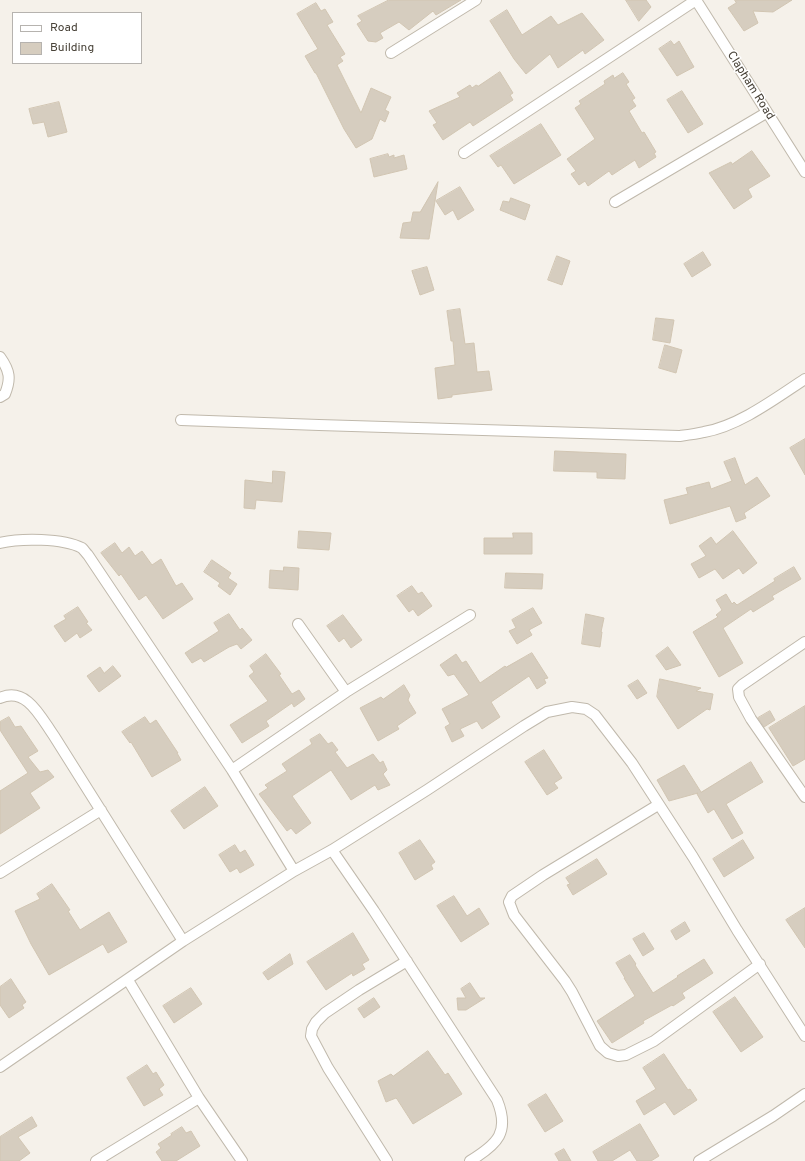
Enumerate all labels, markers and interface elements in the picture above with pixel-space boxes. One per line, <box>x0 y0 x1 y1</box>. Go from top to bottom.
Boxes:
legend <box>12 12 142 64</box>
text: Road <box>50 20 78 36</box>
text: Building <box>50 40 94 56</box>
street label: Clapham Road <box>723 49 777 123</box>

